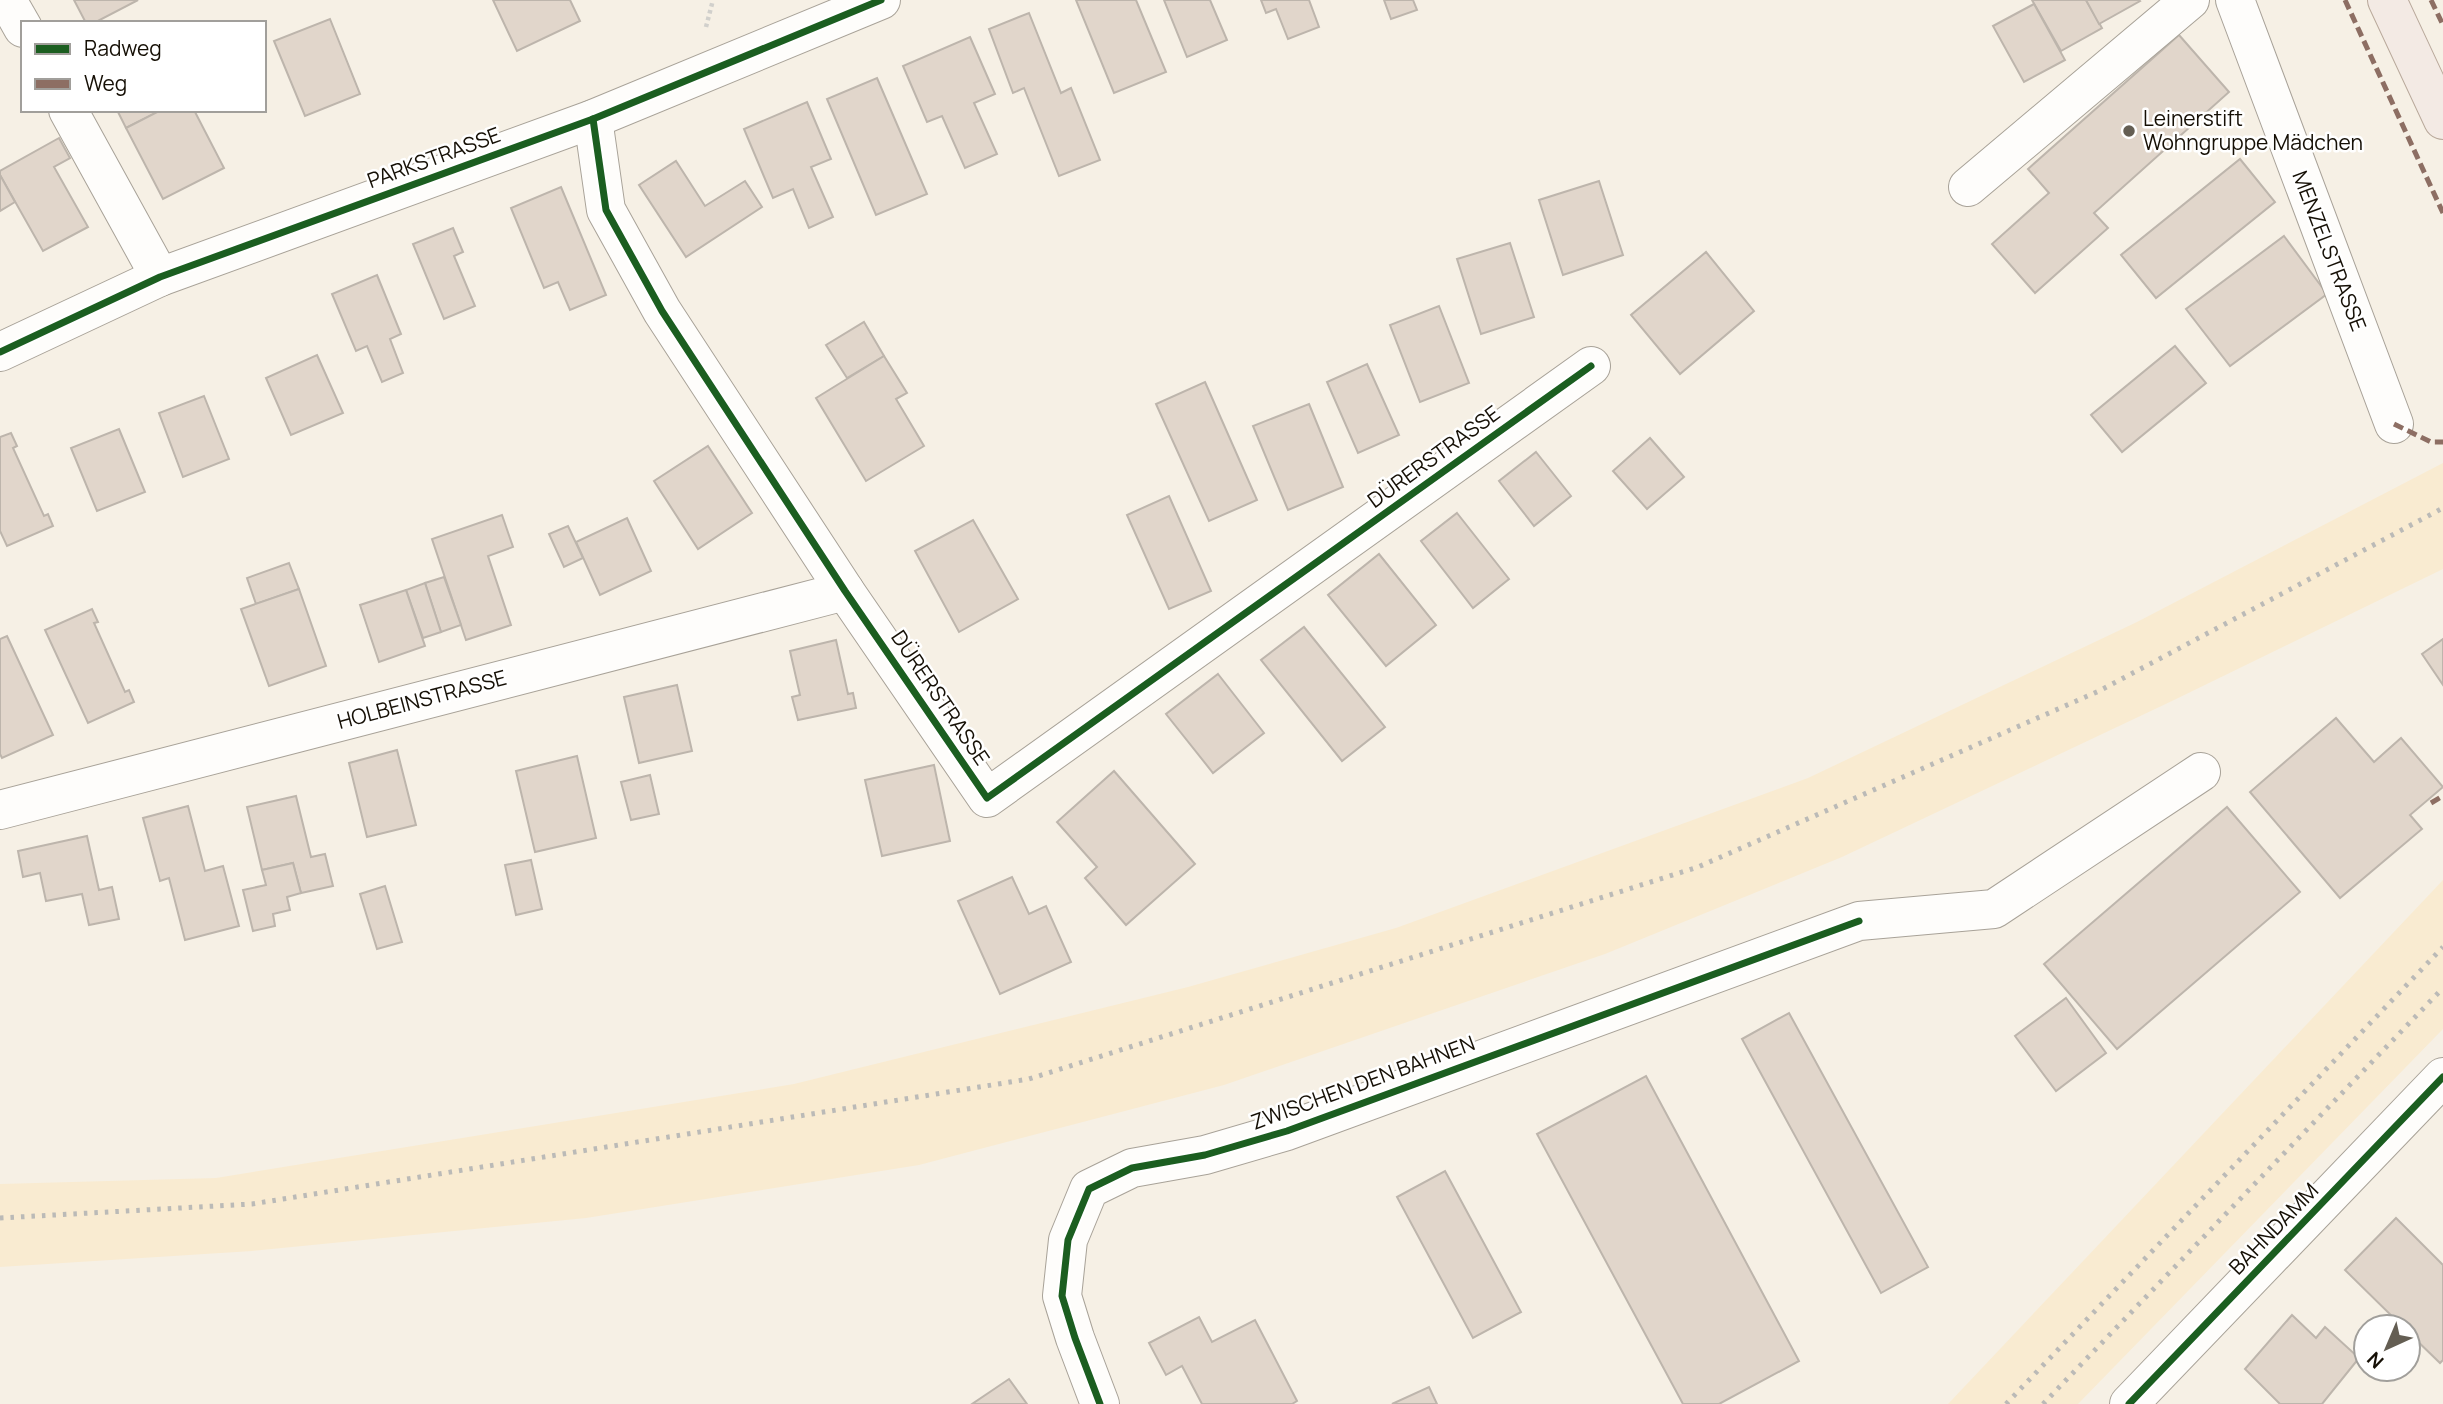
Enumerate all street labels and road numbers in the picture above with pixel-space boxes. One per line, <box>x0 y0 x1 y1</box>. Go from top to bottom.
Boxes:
street label: PARKSTRASSE <box>363 120 504 194</box>
street label: MENZELSTRASSE <box>2287 167 2373 335</box>
street label: DÜRERSTRASSE <box>1362 399 1505 514</box>
street label: DÜRERSTRASSE <box>885 625 996 770</box>
street label: HOLBEINSTRASSE <box>334 663 509 735</box>
street label: ZWISCHEN DEN BAHNEN <box>1247 1029 1478 1136</box>
street label: BAHNDAMM <box>2222 1176 2324 1280</box>

